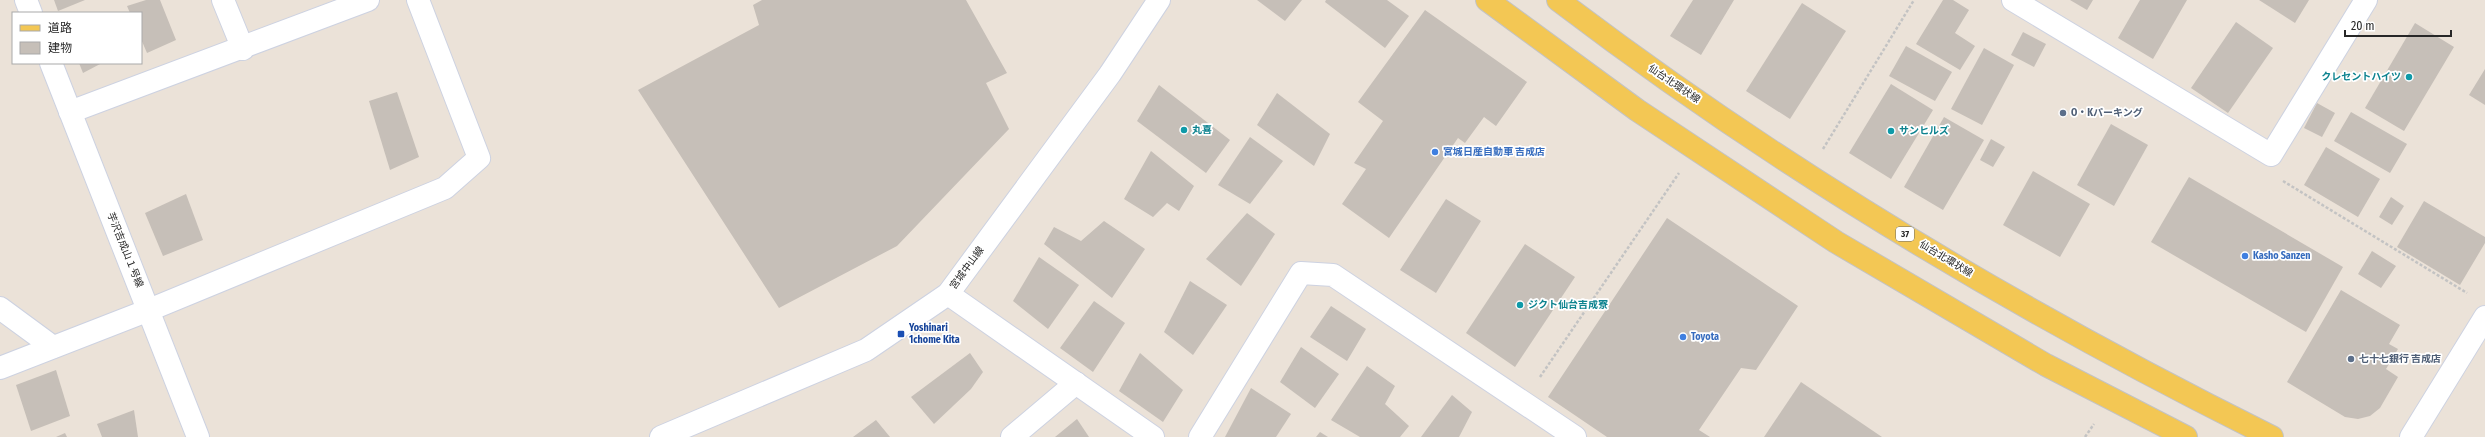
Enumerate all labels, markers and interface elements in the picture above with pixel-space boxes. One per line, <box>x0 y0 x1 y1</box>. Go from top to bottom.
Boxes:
legend <box>12 12 142 64</box>
scale bar <box>2345 12 2451 38</box>
text: 20 m <box>2351 19 2375 33</box>
text: 道路 <box>48 21 72 35</box>
text: 建物 <box>48 41 72 55</box>
street label: 仙台北環状線 <box>1646 62 1702 106</box>
place label: クレセントハイツ <box>2321 71 2401 83</box>
marker: クレセントハイツ <box>2404 72 2414 82</box>
place label: O・Kパーキング <box>2071 107 2143 119</box>
marker: O・Kパーキング <box>2058 108 2068 118</box>
place label: 丸喜 <box>1192 124 1212 136</box>
marker: 丸喜 <box>1179 125 1189 135</box>
place label: サンヒルズ <box>1899 125 1949 137</box>
marker: サンヒルズ <box>1886 126 1896 136</box>
place label: 宮城日産自動車 吉成店 <box>1443 146 1545 158</box>
marker: 宮城日産自動車 吉成店 <box>1430 147 1440 157</box>
street label: 芋沢吉成山１号線 <box>104 211 146 289</box>
road number: 37 <box>1896 227 1914 241</box>
street label: 仙台北環状線 <box>1917 238 1975 280</box>
street label: 宮城中山線 <box>947 244 987 292</box>
place label: Kasho Sanzen <box>2253 250 2310 262</box>
marker: Kasho Sanzen <box>2240 251 2250 261</box>
place label: ジクト仙台吉成寮 <box>1528 299 1608 311</box>
marker: ジクト仙台吉成寮 <box>1515 300 1525 310</box>
place label: Yoshinari 1chome Kita <box>908 322 960 346</box>
marker: Yoshinari 1chome Kita <box>896 329 906 339</box>
place label: Toyota <box>1691 331 1719 343</box>
marker: Toyota <box>1678 332 1688 342</box>
place label: 七十七銀行 吉成店 <box>2359 353 2441 365</box>
marker: 七十七銀行 吉成店 <box>2346 354 2356 364</box>

